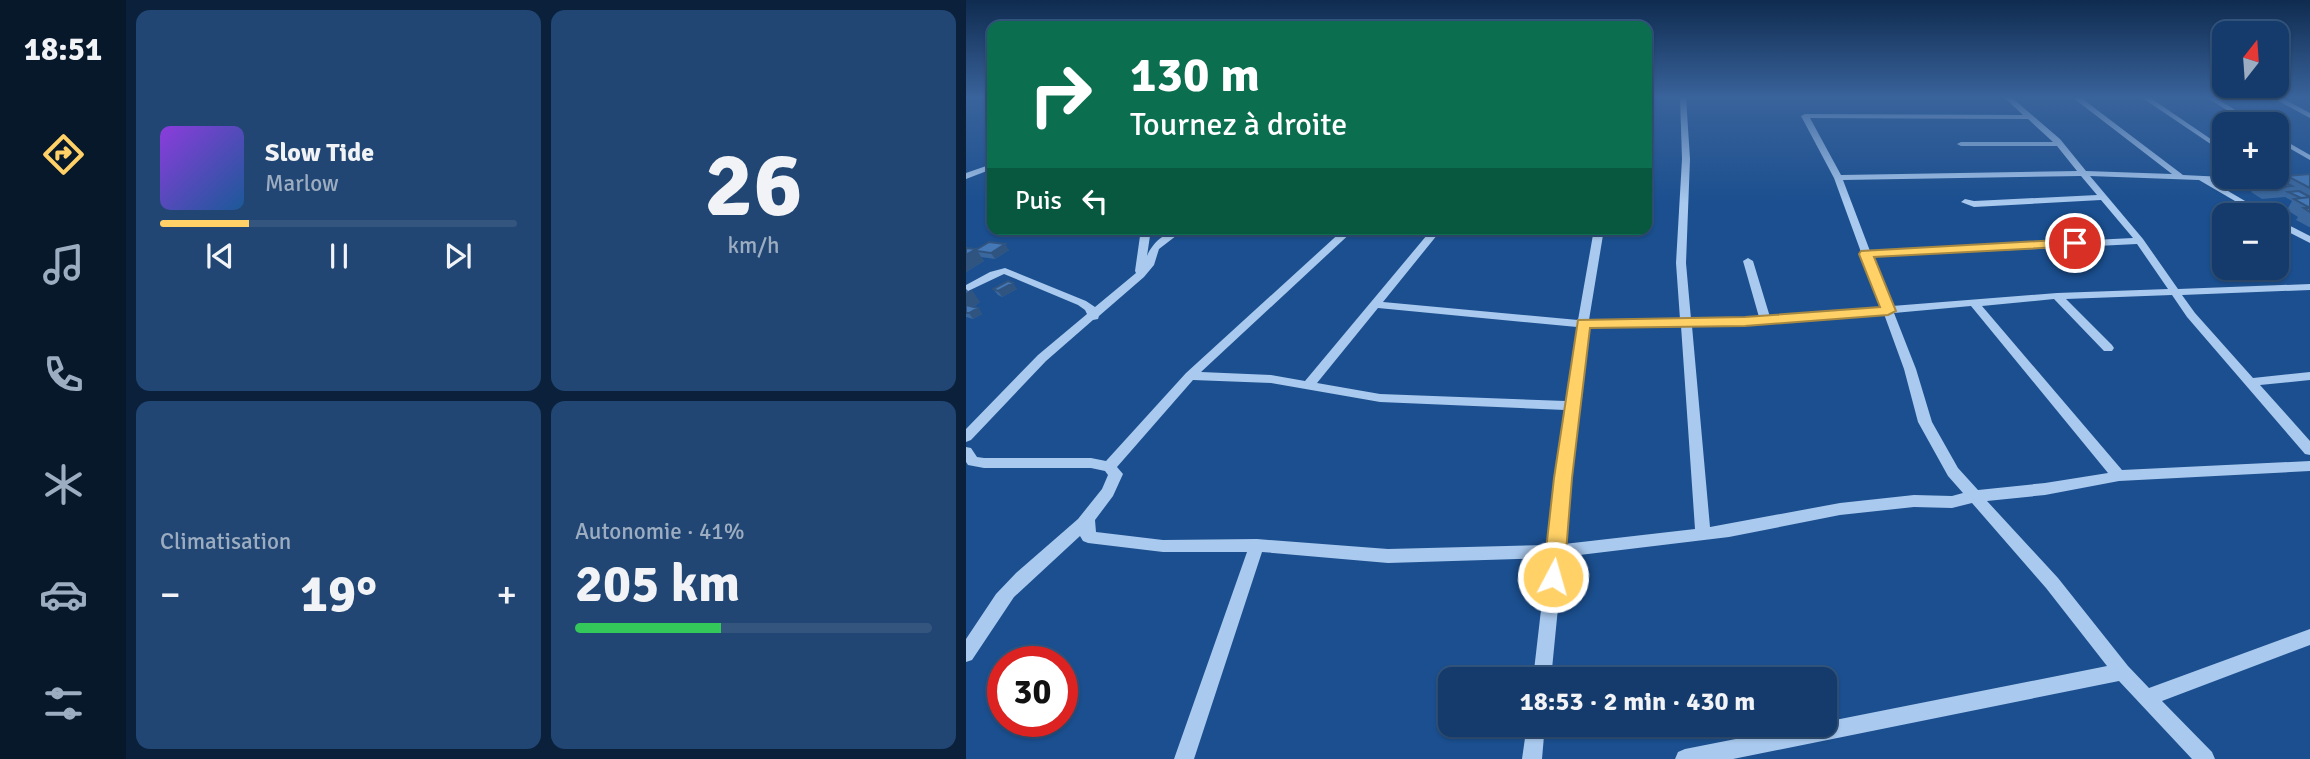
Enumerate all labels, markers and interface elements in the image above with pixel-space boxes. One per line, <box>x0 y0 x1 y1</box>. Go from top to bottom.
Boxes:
north arrow <box>2212 21 2289 98</box>
map controls <box>2212 21 2289 280</box>
text: 18:51 <box>24 30 102 69</box>
text: 130 m <box>1130 45 1260 105</box>
icon: right <box>1015 49 1106 140</box>
text: Tournez à droite <box>1130 105 1347 144</box>
button: + <box>2212 112 2289 189</box>
text: 26 <box>704 129 803 242</box>
icon: directions <box>39 130 88 179</box>
text: Slow Tide <box>265 137 374 169</box>
text: Marlow <box>265 169 339 198</box>
icon: left <box>1076 182 1114 220</box>
text: Puis <box>1015 185 1062 217</box>
button: − <box>2212 203 2289 280</box>
pin <box>2045 213 2105 273</box>
icon: arrive <box>2056 224 2094 262</box>
text: km/h <box>727 231 780 260</box>
icon: previous <box>201 237 239 275</box>
icon: pause <box>320 237 358 275</box>
icon: next <box>439 237 477 275</box>
icon: music <box>39 240 88 289</box>
icon: phone <box>39 350 88 399</box>
icon: climate <box>39 460 88 509</box>
text: Autonomie · 41% <box>575 517 745 546</box>
text: Climatisation <box>160 527 291 556</box>
position arrow <box>1516 540 1590 614</box>
text: 205 km <box>575 552 740 616</box>
text: 19° <box>300 562 377 626</box>
icon: car <box>39 570 88 619</box>
text: − <box>160 571 181 618</box>
text: + <box>496 571 517 618</box>
speed limit sign: 30 <box>987 646 1078 737</box>
icon: filters <box>39 679 88 728</box>
text: 18:53 · 2 min · 430 m <box>1520 686 1755 718</box>

